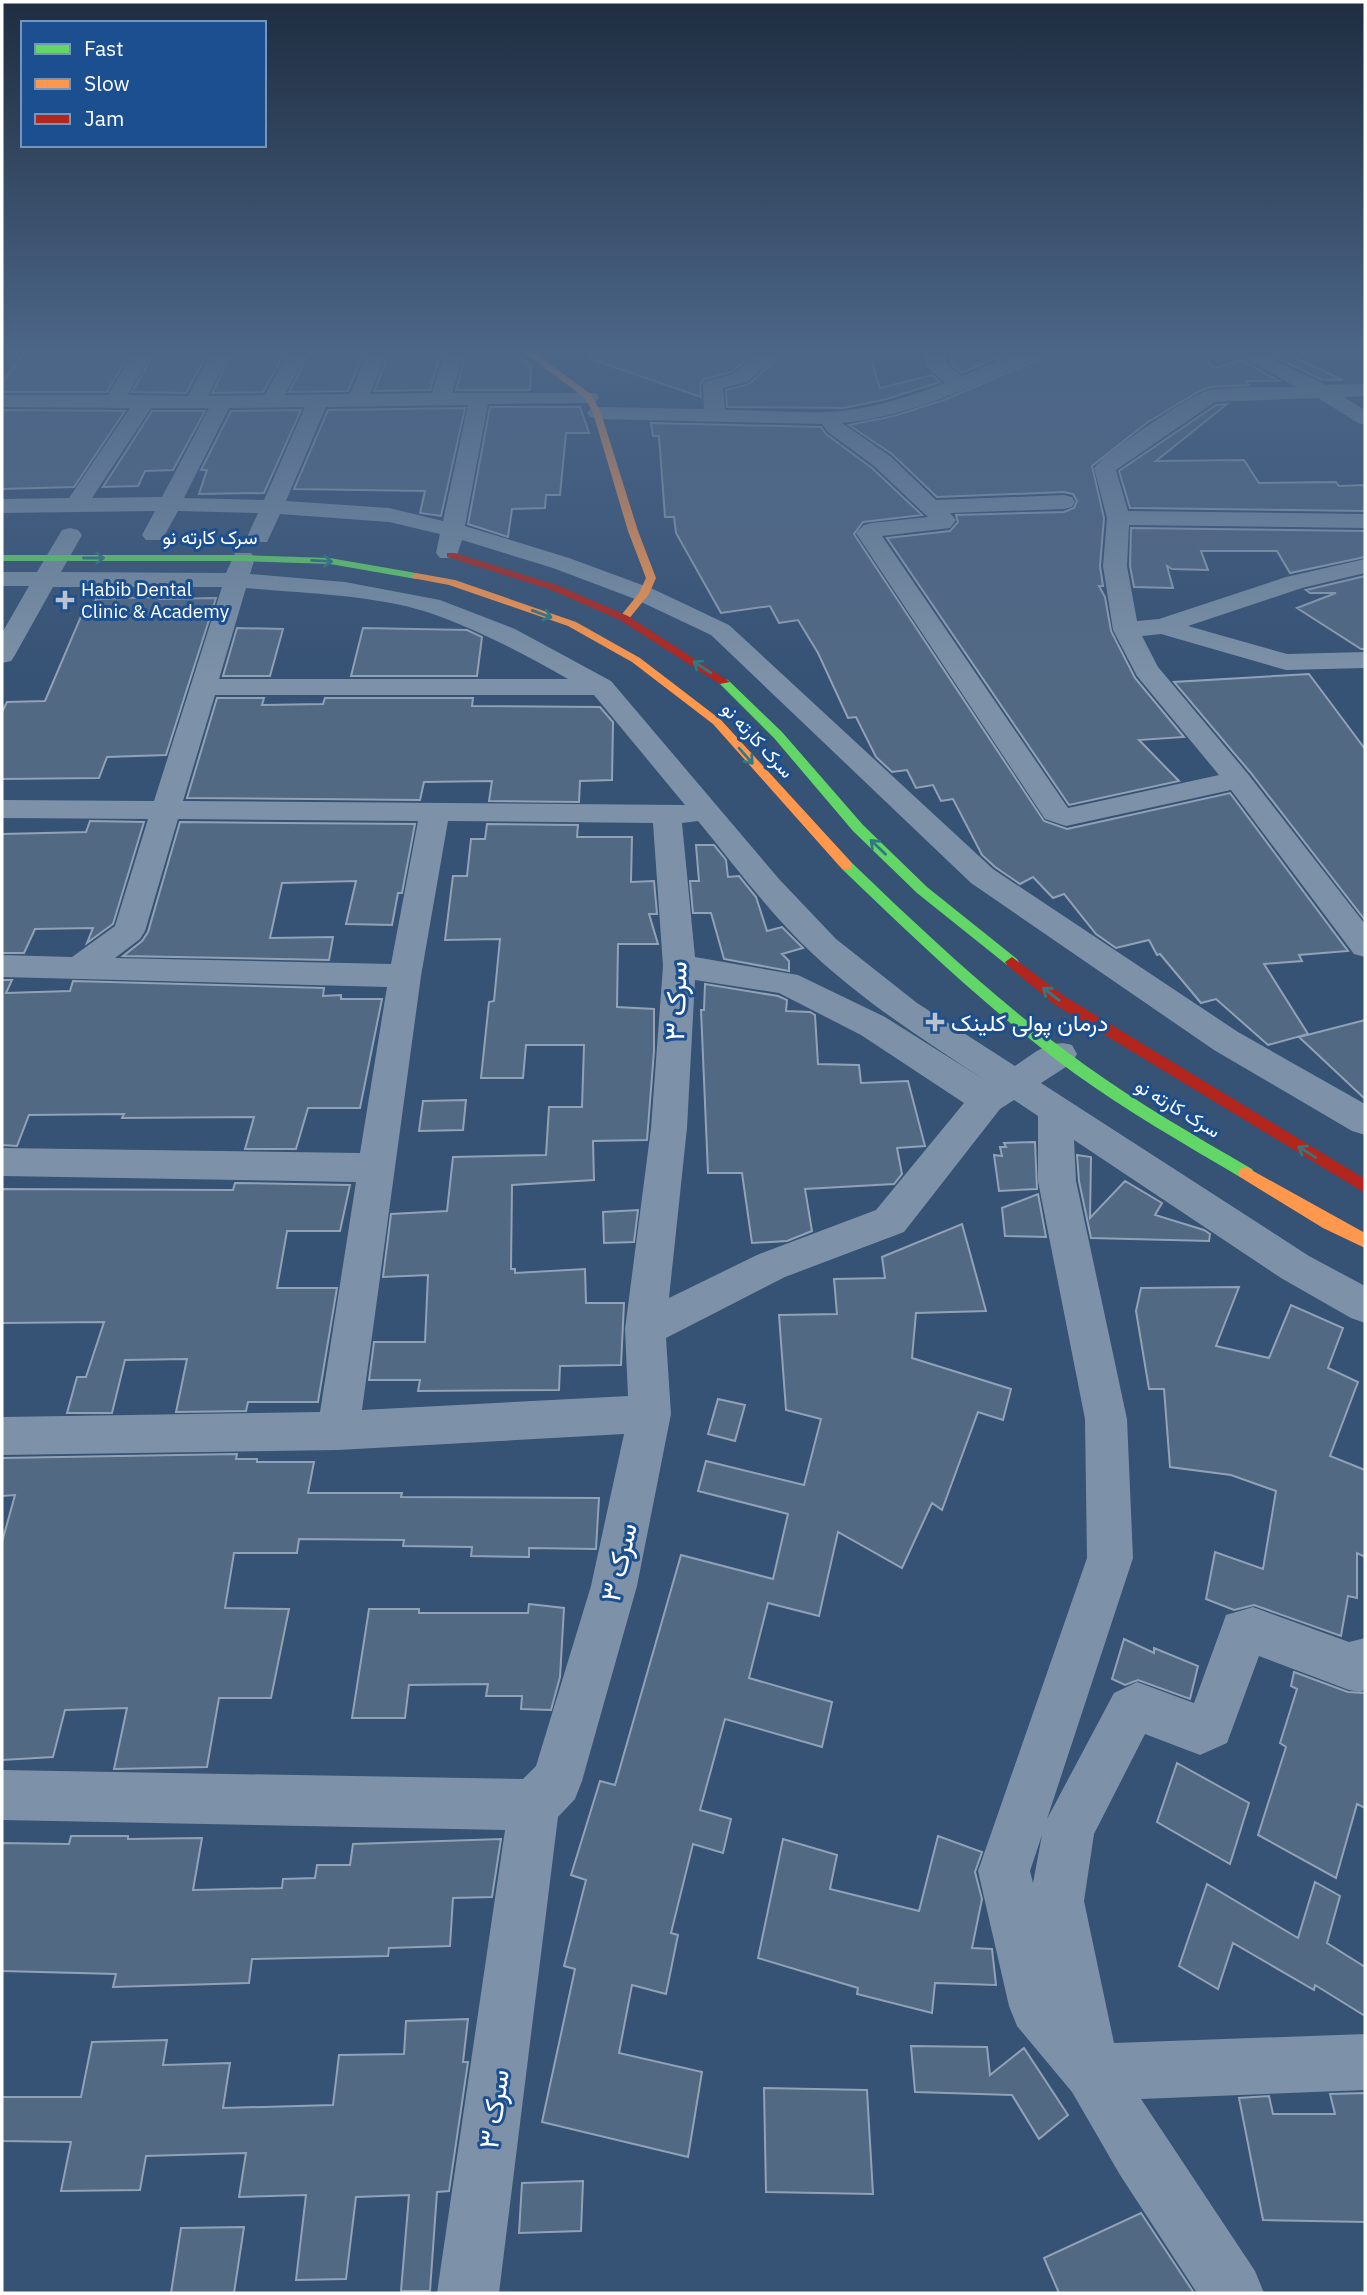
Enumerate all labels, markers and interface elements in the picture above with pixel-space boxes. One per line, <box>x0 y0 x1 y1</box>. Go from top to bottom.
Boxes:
legend <box>21 21 266 147</box>
text: Fast <box>84 34 124 62</box>
text: Slow <box>84 69 130 97</box>
text: Jam <box>84 104 124 132</box>
street label: سرک کارته نو <box>163 525 257 549</box>
one-way arrow <box>83 551 106 565</box>
one-way arrow <box>310 555 333 568</box>
place label: Habib Dental Clinic & Academy <box>81 577 230 623</box>
marker: Habib Dental Clinic & Academy <box>55 590 75 610</box>
one-way arrow <box>531 609 553 621</box>
one-way arrow <box>692 660 712 674</box>
street label: سرک کارته نو <box>717 697 799 783</box>
one-way arrow <box>738 747 754 765</box>
one-way arrow <box>869 838 886 855</box>
street label: سرک ۳ <box>655 960 695 1042</box>
one-way arrow <box>1042 986 1061 1001</box>
place label: درمان پولی کلینک <box>951 1007 1108 1039</box>
marker: درمان پولی کلینک <box>925 1012 945 1032</box>
street label: سرک کارته نو <box>1131 1073 1225 1143</box>
one-way arrow <box>1297 1145 1317 1159</box>
street label: سرک ۳ <box>591 1519 645 1605</box>
street label: سرک ۳ <box>469 2067 517 2151</box>

